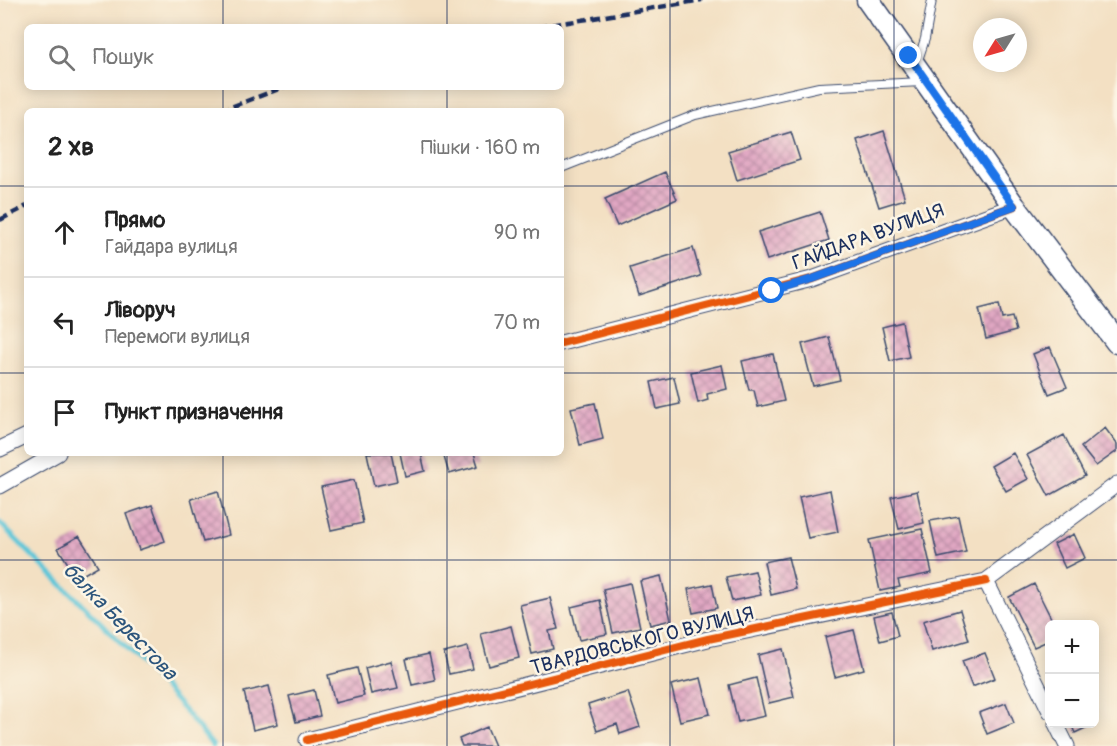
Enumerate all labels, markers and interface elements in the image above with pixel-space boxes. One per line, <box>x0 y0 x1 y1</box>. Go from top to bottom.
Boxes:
north arrow <box>973 18 1027 72</box>
search box <box>24 24 564 90</box>
icon: search <box>45 41 78 74</box>
route end <box>895 42 921 68</box>
text: Пошук <box>93 43 154 71</box>
text: 2 хв <box>48 131 94 163</box>
text: Пішки · 160 m <box>421 135 540 160</box>
street label: ГАЙДАРА ВУЛИЦЯ <box>789 197 948 276</box>
text: Прямо <box>105 206 165 234</box>
icon: ahead <box>48 216 81 249</box>
text: 90 m <box>494 220 540 245</box>
text: Гайдара вулиця <box>105 234 238 259</box>
route start <box>758 277 784 303</box>
text: Ліворуч <box>105 296 176 324</box>
icon: left <box>48 306 81 339</box>
text: 70 m <box>494 310 540 335</box>
text: Перемоги вулиця <box>105 324 250 349</box>
icon: arrive <box>48 396 81 429</box>
text: Пункт призначення <box>105 398 283 426</box>
water label: балка Берестова <box>57 557 183 687</box>
street label: ТВАРДОВСЬКОГО ВУЛИЦЯ <box>528 601 757 680</box>
map controls <box>1045 620 1099 728</box>
button: + <box>1045 620 1099 674</box>
button: − <box>1045 674 1099 728</box>

